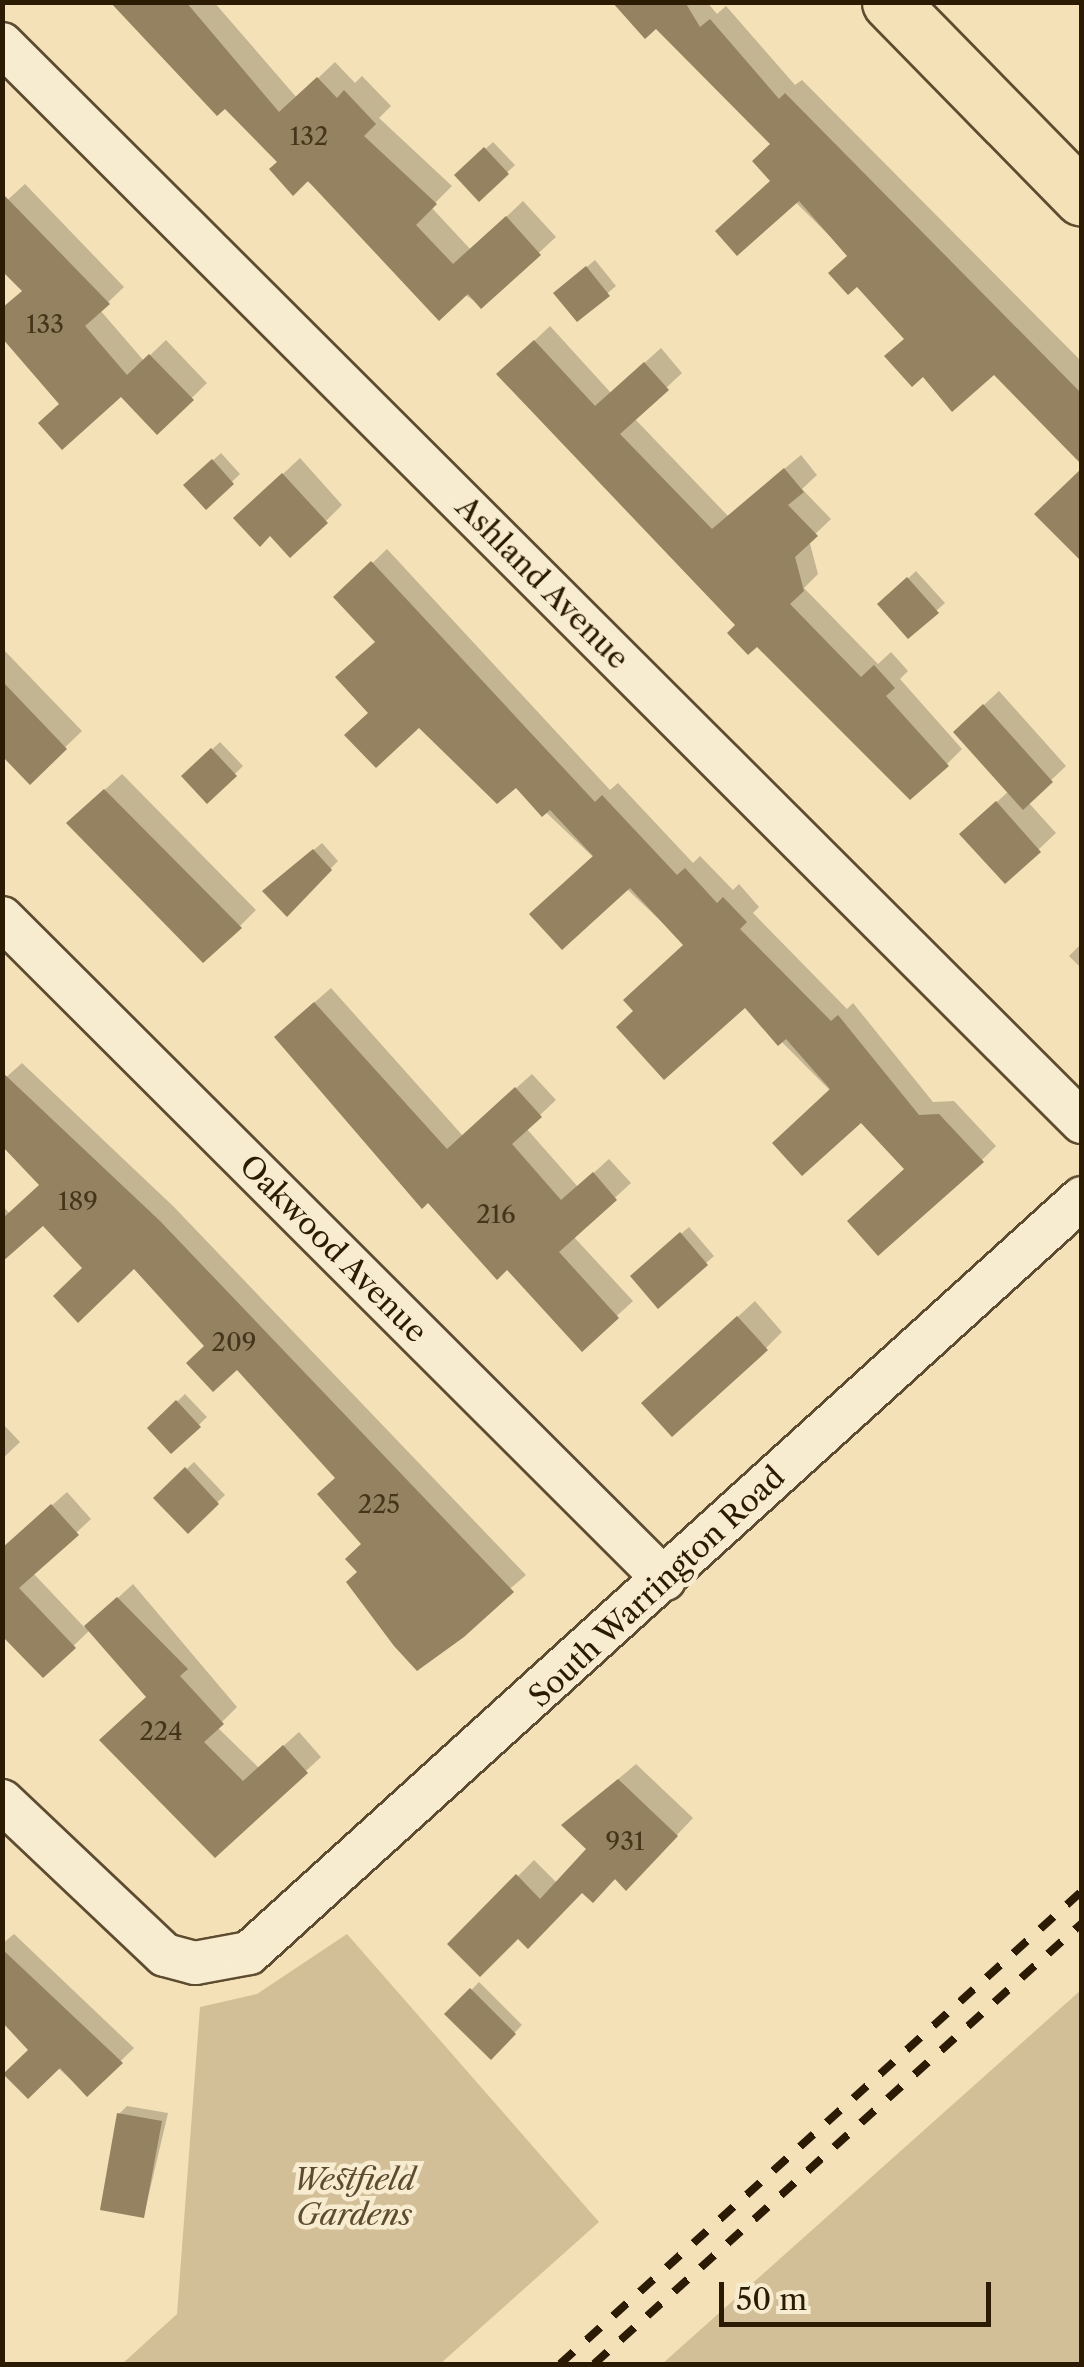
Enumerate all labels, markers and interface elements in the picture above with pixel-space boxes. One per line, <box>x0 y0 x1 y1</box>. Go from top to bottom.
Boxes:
house number: 132 <box>290 122 328 152</box>
house number: 133 <box>26 310 64 340</box>
street label: Ashland Avenue <box>448 489 636 677</box>
street label: Oakwood Avenue <box>231 1147 435 1351</box>
house number: 189 <box>58 1187 98 1217</box>
house number: 216 <box>476 1200 516 1230</box>
house number: 209 <box>212 1328 256 1358</box>
street label: South Warrington Road <box>521 1459 793 1715</box>
house number: 225 <box>358 1490 400 1520</box>
house number: 224 <box>139 1717 183 1747</box>
house number: 931 <box>606 1827 644 1857</box>
park label: Westfield Gardens <box>293 2162 415 2232</box>
scale bar <box>724 2262 996 2324</box>
text: 50 m <box>736 2281 807 2318</box>

